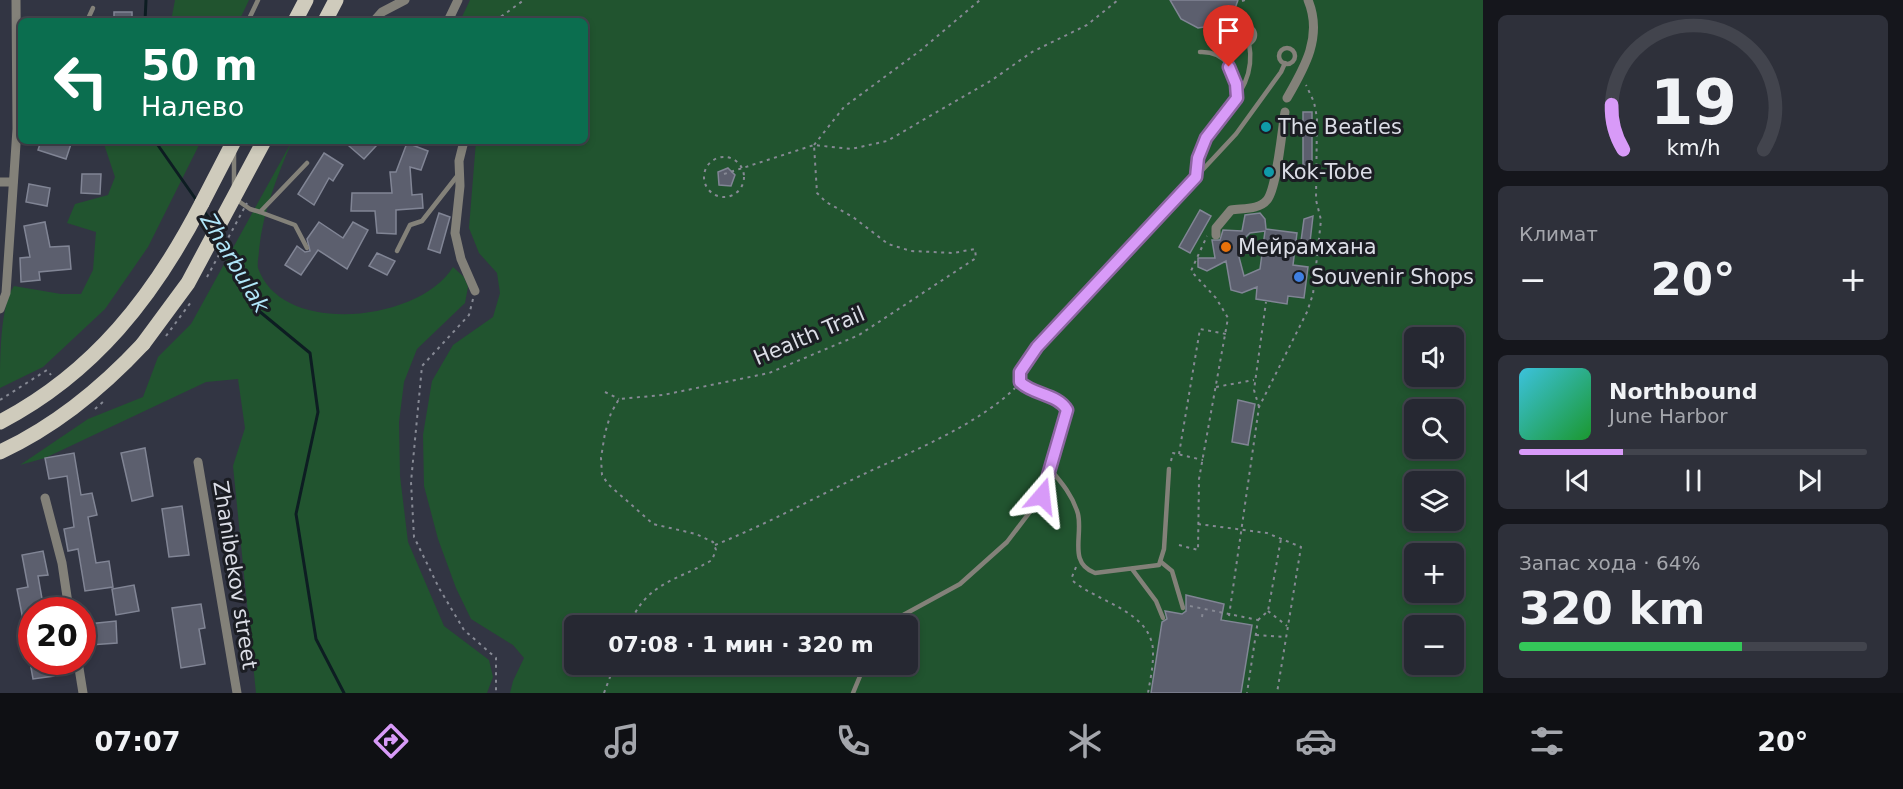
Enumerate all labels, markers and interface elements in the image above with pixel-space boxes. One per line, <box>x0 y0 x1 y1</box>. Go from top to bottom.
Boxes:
pin <box>1203 5 1254 67</box>
icon: arrive <box>1212 14 1245 47</box>
text: 50 m <box>141 41 258 90</box>
icon: left <box>42 42 120 120</box>
text: 19 <box>1650 66 1736 139</box>
text: Налево <box>141 91 244 122</box>
place label: The Beatles <box>1277 115 1402 139</box>
marker: The Beatles <box>1259 120 1273 134</box>
text: km/h <box>1666 135 1720 160</box>
place label: Kok-Tobe <box>1281 160 1373 184</box>
marker: Kok-Tobe <box>1262 165 1276 179</box>
water label: Zharbulak <box>195 208 275 318</box>
text: Климат <box>1519 222 1598 246</box>
place label: Мейрамхана <box>1238 235 1377 259</box>
marker: Мейрамхана <box>1219 240 1233 254</box>
text: 20° <box>1650 253 1736 306</box>
text: − <box>1519 260 1547 299</box>
text: + <box>1839 260 1867 299</box>
place label: Souvenir Shops <box>1311 265 1474 289</box>
marker: Souvenir Shops <box>1292 270 1306 284</box>
street label: Health Trail <box>750 302 868 370</box>
map controls <box>1404 327 1464 675</box>
button: sound <box>1404 327 1464 387</box>
text: Northbound <box>1609 379 1758 404</box>
button: search <box>1404 399 1464 459</box>
text: June Harbor <box>1609 404 1728 428</box>
position arrow <box>1010 464 1074 528</box>
icon: previous <box>1561 464 1594 497</box>
icon: pause <box>1677 464 1710 497</box>
icon: next <box>1793 464 1826 497</box>
button: layers <box>1404 471 1464 531</box>
street label: Zhanibekov street <box>208 479 262 671</box>
button: + <box>1404 543 1464 603</box>
text: Запас хода · 64% <box>1519 551 1700 575</box>
text: 320 km <box>1519 582 1705 635</box>
speed limit sign: 20 <box>18 597 96 675</box>
button: − <box>1404 615 1464 675</box>
text: 07:08 · 1 мин · 320 m <box>608 632 874 657</box>
icon: directions <box>370 720 412 762</box>
icon: music <box>601 720 643 762</box>
icon: phone <box>832 720 874 762</box>
icon: climate <box>1064 720 1106 762</box>
icon: car <box>1295 720 1337 762</box>
icon: filters <box>1526 720 1568 762</box>
text: 07:07 <box>95 726 181 757</box>
text: 20° <box>1757 726 1808 757</box>

